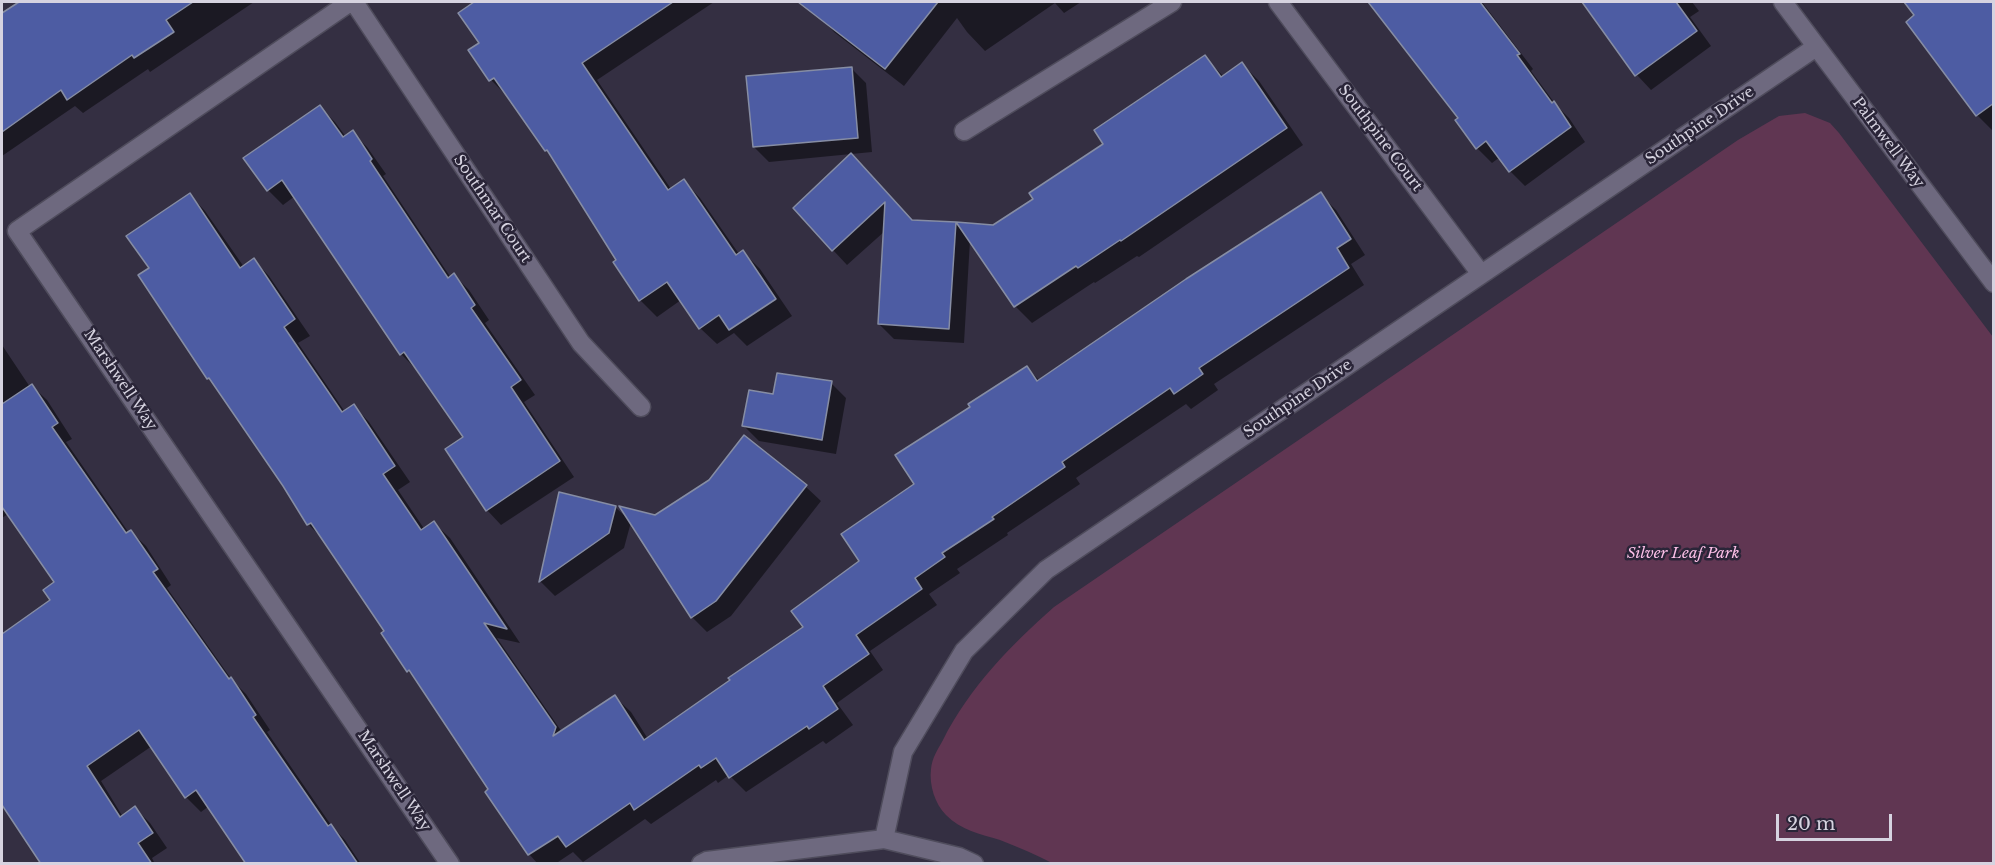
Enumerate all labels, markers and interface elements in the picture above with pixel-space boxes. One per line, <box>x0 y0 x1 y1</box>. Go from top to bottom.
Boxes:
street label: Southpine Court <box>1334 81 1426 195</box>
street label: Southpine Drive <box>1642 83 1758 169</box>
street label: Palmwell Way <box>1848 94 1928 192</box>
street label: Southmar Court <box>449 152 535 266</box>
street label: Marshwell Way <box>80 326 160 434</box>
street label: Southpine Drive <box>1240 356 1356 442</box>
park label: Silver Leaf Park <box>1627 545 1739 563</box>
street label: Marshwell Way <box>354 727 434 835</box>
scale bar <box>1779 802 1894 840</box>
text: 20 m <box>1787 813 1835 835</box>

